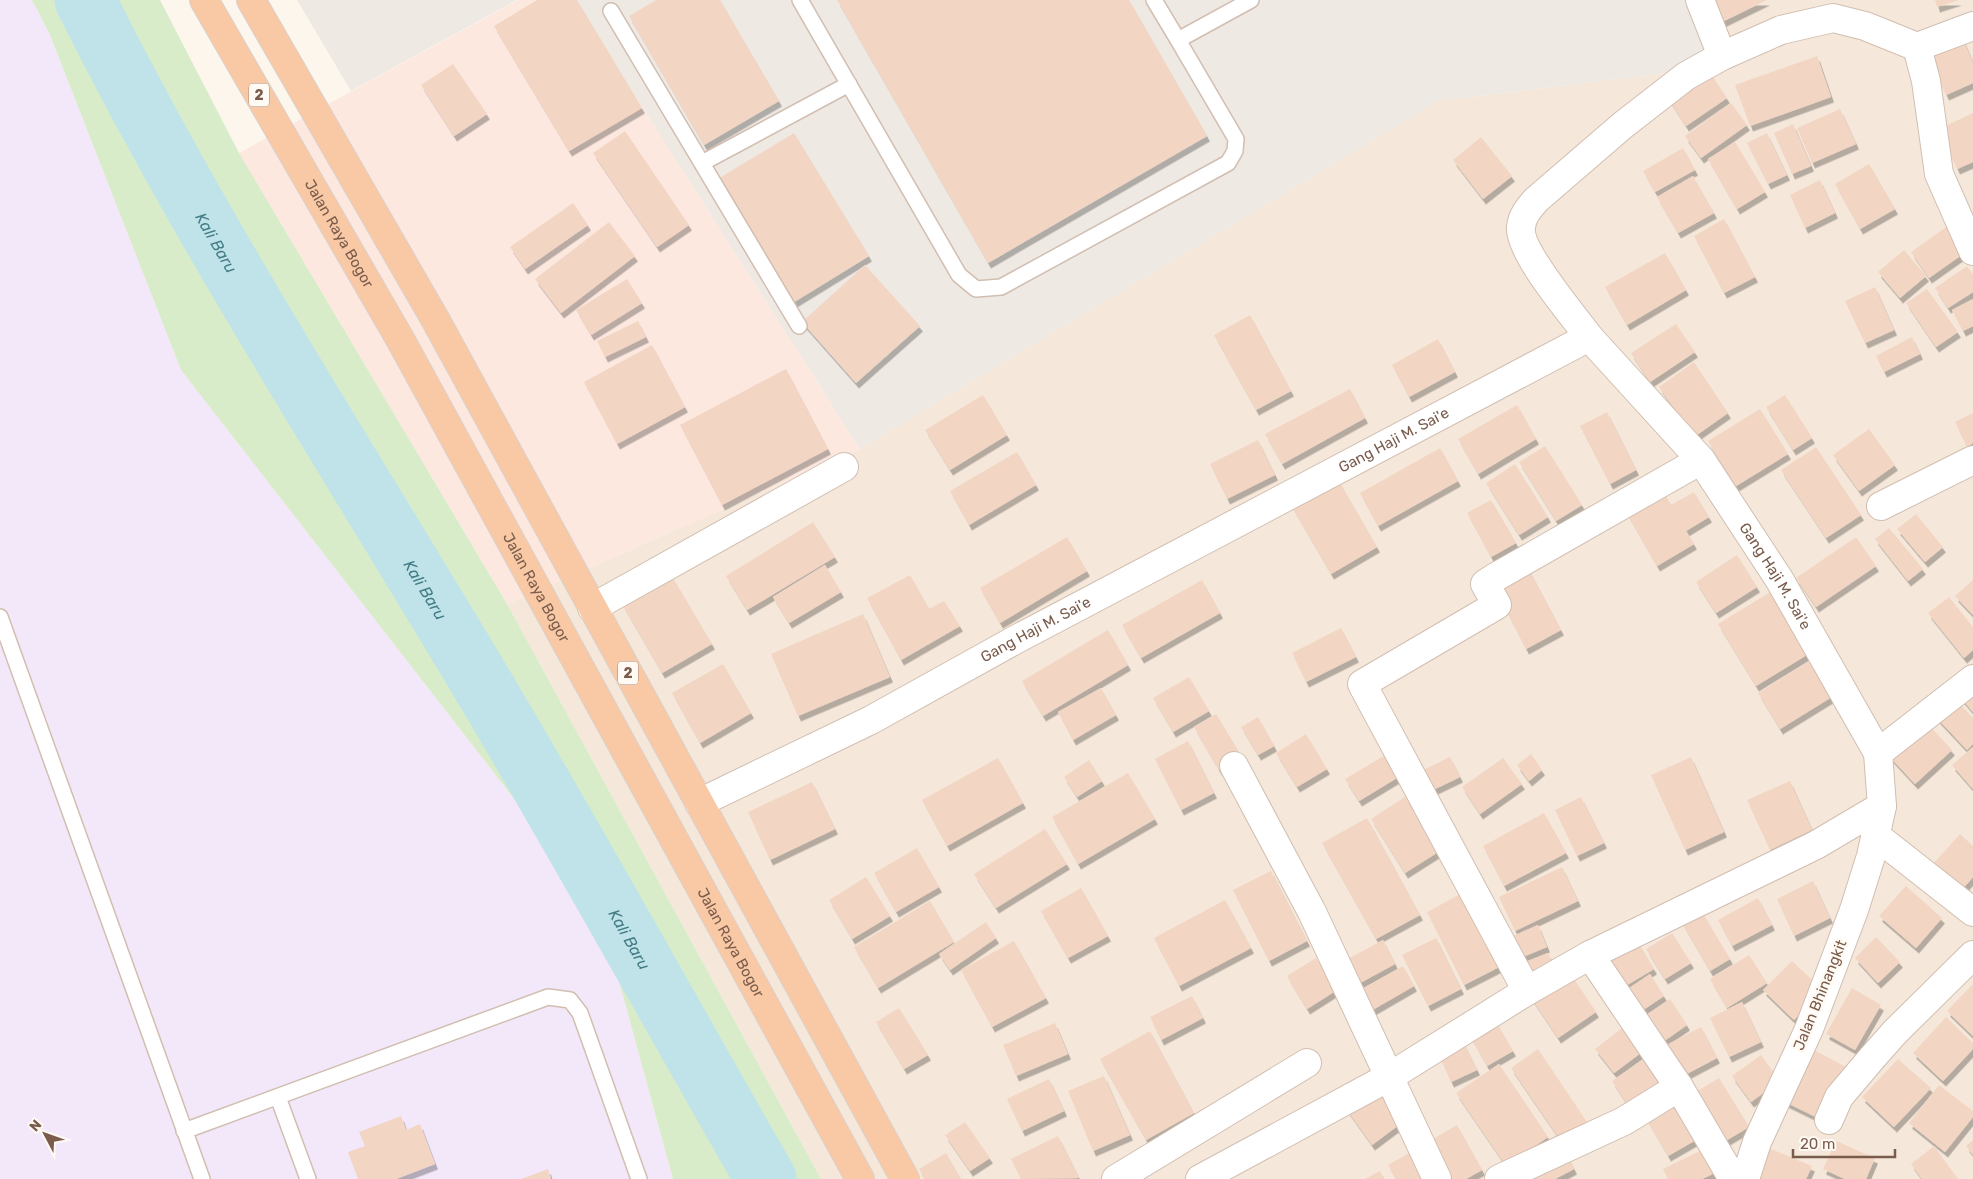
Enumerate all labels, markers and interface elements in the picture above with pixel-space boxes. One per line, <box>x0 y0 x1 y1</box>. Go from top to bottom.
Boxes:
road number: 2 <box>249 84 269 106</box>
street label: Jalan Raya Bogor <box>301 176 378 291</box>
water label: Kali Baru <box>191 209 241 277</box>
street label: Gang Haji M. Sai'e <box>1335 404 1452 477</box>
street label: Gang Haji M. Sai'e <box>1736 519 1815 633</box>
street label: Jalan Raya Bogor <box>499 530 574 646</box>
water label: Kali Baru <box>399 557 450 624</box>
street label: Gang Haji M. Sai'e <box>978 593 1094 666</box>
road number: 2 <box>618 661 638 684</box>
street label: Jalan Raya Bogor <box>693 885 768 1001</box>
water label: Kali Baru <box>605 906 654 973</box>
street label: Jalan Bhinangkit <box>1790 937 1850 1053</box>
north arrow <box>20 1109 70 1159</box>
text: N <box>26 1116 45 1135</box>
scale bar <box>1793 1126 1896 1158</box>
text: 20 m <box>1800 1135 1835 1153</box>

